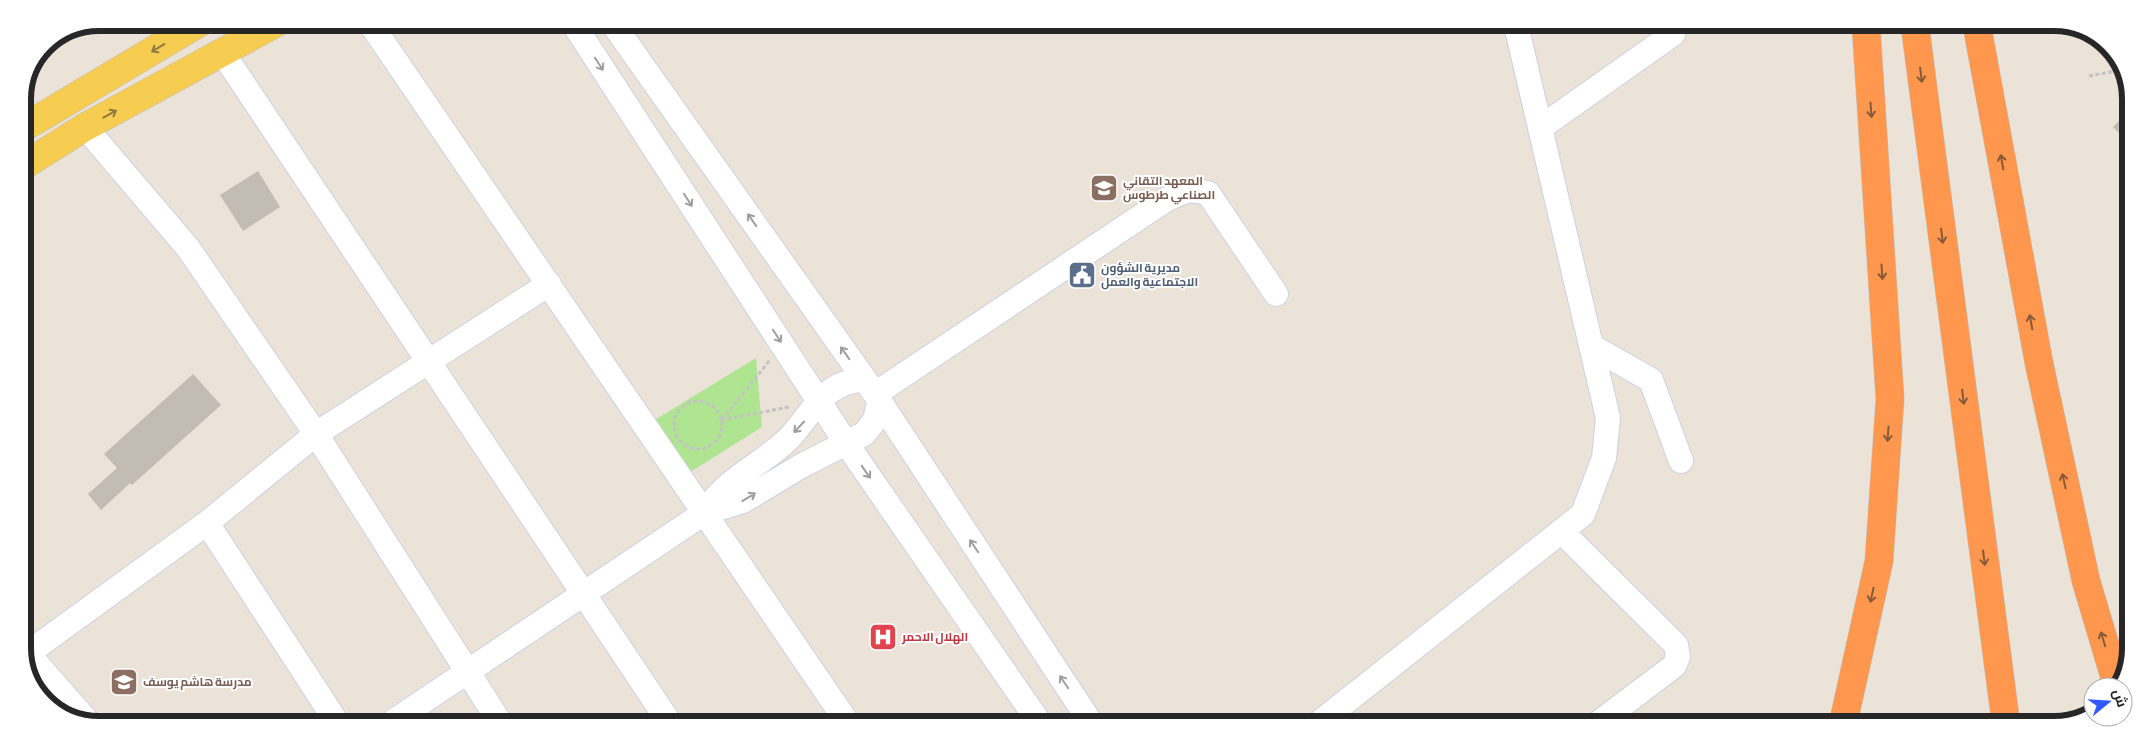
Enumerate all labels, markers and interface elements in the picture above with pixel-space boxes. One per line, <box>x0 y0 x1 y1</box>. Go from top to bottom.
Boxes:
one-way arrow <box>151 43 165 53</box>
one-way arrow <box>594 57 604 71</box>
one-way arrow <box>1916 66 1926 82</box>
one-way arrow <box>1867 101 1876 117</box>
one-way arrow <box>102 109 117 119</box>
one-way arrow <box>1997 154 2006 170</box>
school or university icon: المعهد التقاني الصناعي طرطوس <box>1089 173 1119 203</box>
place label: المعهد التقاني الصناعي طرطوس <box>1123 174 1215 205</box>
one-way arrow <box>683 193 693 207</box>
one-way arrow <box>747 213 757 227</box>
one-way arrow <box>1937 227 1947 243</box>
public building icon: مديرية الشؤون الاجتماعية والعمل <box>1067 260 1097 290</box>
place label: مديرية الشؤون الاجتماعية والعمل <box>1101 261 1198 290</box>
one-way arrow <box>1877 264 1887 280</box>
one-way arrow <box>2026 314 2036 330</box>
one-way arrow <box>772 329 782 343</box>
one-way arrow <box>840 346 850 360</box>
one-way arrow <box>1958 389 1968 405</box>
one-way arrow <box>793 421 805 434</box>
one-way arrow <box>1883 426 1893 442</box>
one-way arrow <box>861 465 871 479</box>
one-way arrow <box>2059 473 2068 489</box>
one-way arrow <box>742 491 756 501</box>
one-way arrow <box>969 540 979 554</box>
one-way arrow <box>1979 550 1989 566</box>
one-way arrow <box>1867 587 1876 603</box>
hospital icon: الهلال الاحمر <box>868 622 898 652</box>
place label: الهلال الاحمر <box>901 630 968 645</box>
one-way arrow <box>2097 631 2107 647</box>
school or university icon: مدرسة هاشم يوسف <box>109 667 139 697</box>
place label: مدرسة هاشم يوسف <box>143 675 252 690</box>
one-way arrow <box>1059 675 1069 689</box>
north arrow <box>2083 677 2133 727</box>
text: ش <box>2109 687 2131 709</box>

